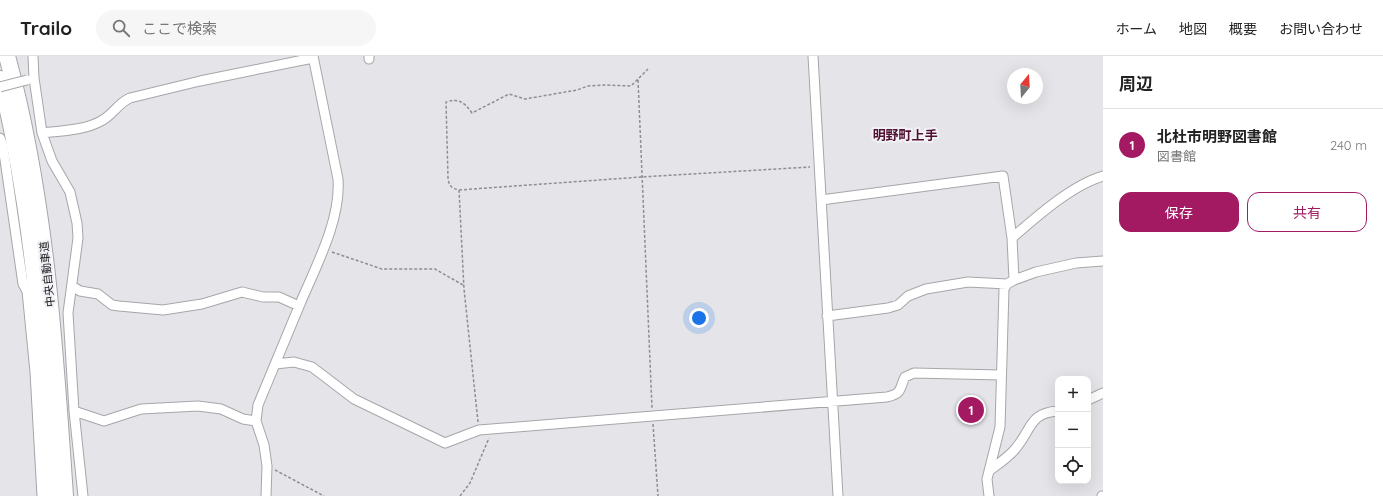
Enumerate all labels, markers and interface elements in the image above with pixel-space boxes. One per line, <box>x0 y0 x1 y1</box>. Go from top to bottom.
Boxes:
search box <box>96 10 376 46</box>
text: Trailo <box>20 16 72 40</box>
icon: search <box>110 17 132 39</box>
text: ここで検索 <box>142 19 217 38</box>
text: ホーム <box>1115 20 1157 38</box>
text: 地図 <box>1179 20 1207 38</box>
text: 概要 <box>1229 20 1257 38</box>
text: お問い合わせ <box>1279 20 1363 38</box>
north arrow <box>1007 68 1043 104</box>
text: 周辺 <box>1119 73 1153 94</box>
district label: 明野町上手 <box>872 127 938 143</box>
text: 北杜市明野図書館 <box>1157 127 1277 146</box>
text: 1 <box>1129 137 1135 153</box>
text: 240 m <box>1330 137 1367 153</box>
text: 図書館 <box>1157 148 1196 164</box>
button: 保存 <box>1119 192 1239 232</box>
button: 共有 <box>1247 192 1367 232</box>
street label: 中央自動車道 <box>37 240 57 308</box>
your location <box>689 308 709 328</box>
map controls <box>1055 376 1091 484</box>
button: + <box>1055 376 1091 412</box>
pin: 1 <box>958 395 984 425</box>
button: − <box>1055 412 1091 448</box>
button: locate <box>1055 448 1091 484</box>

